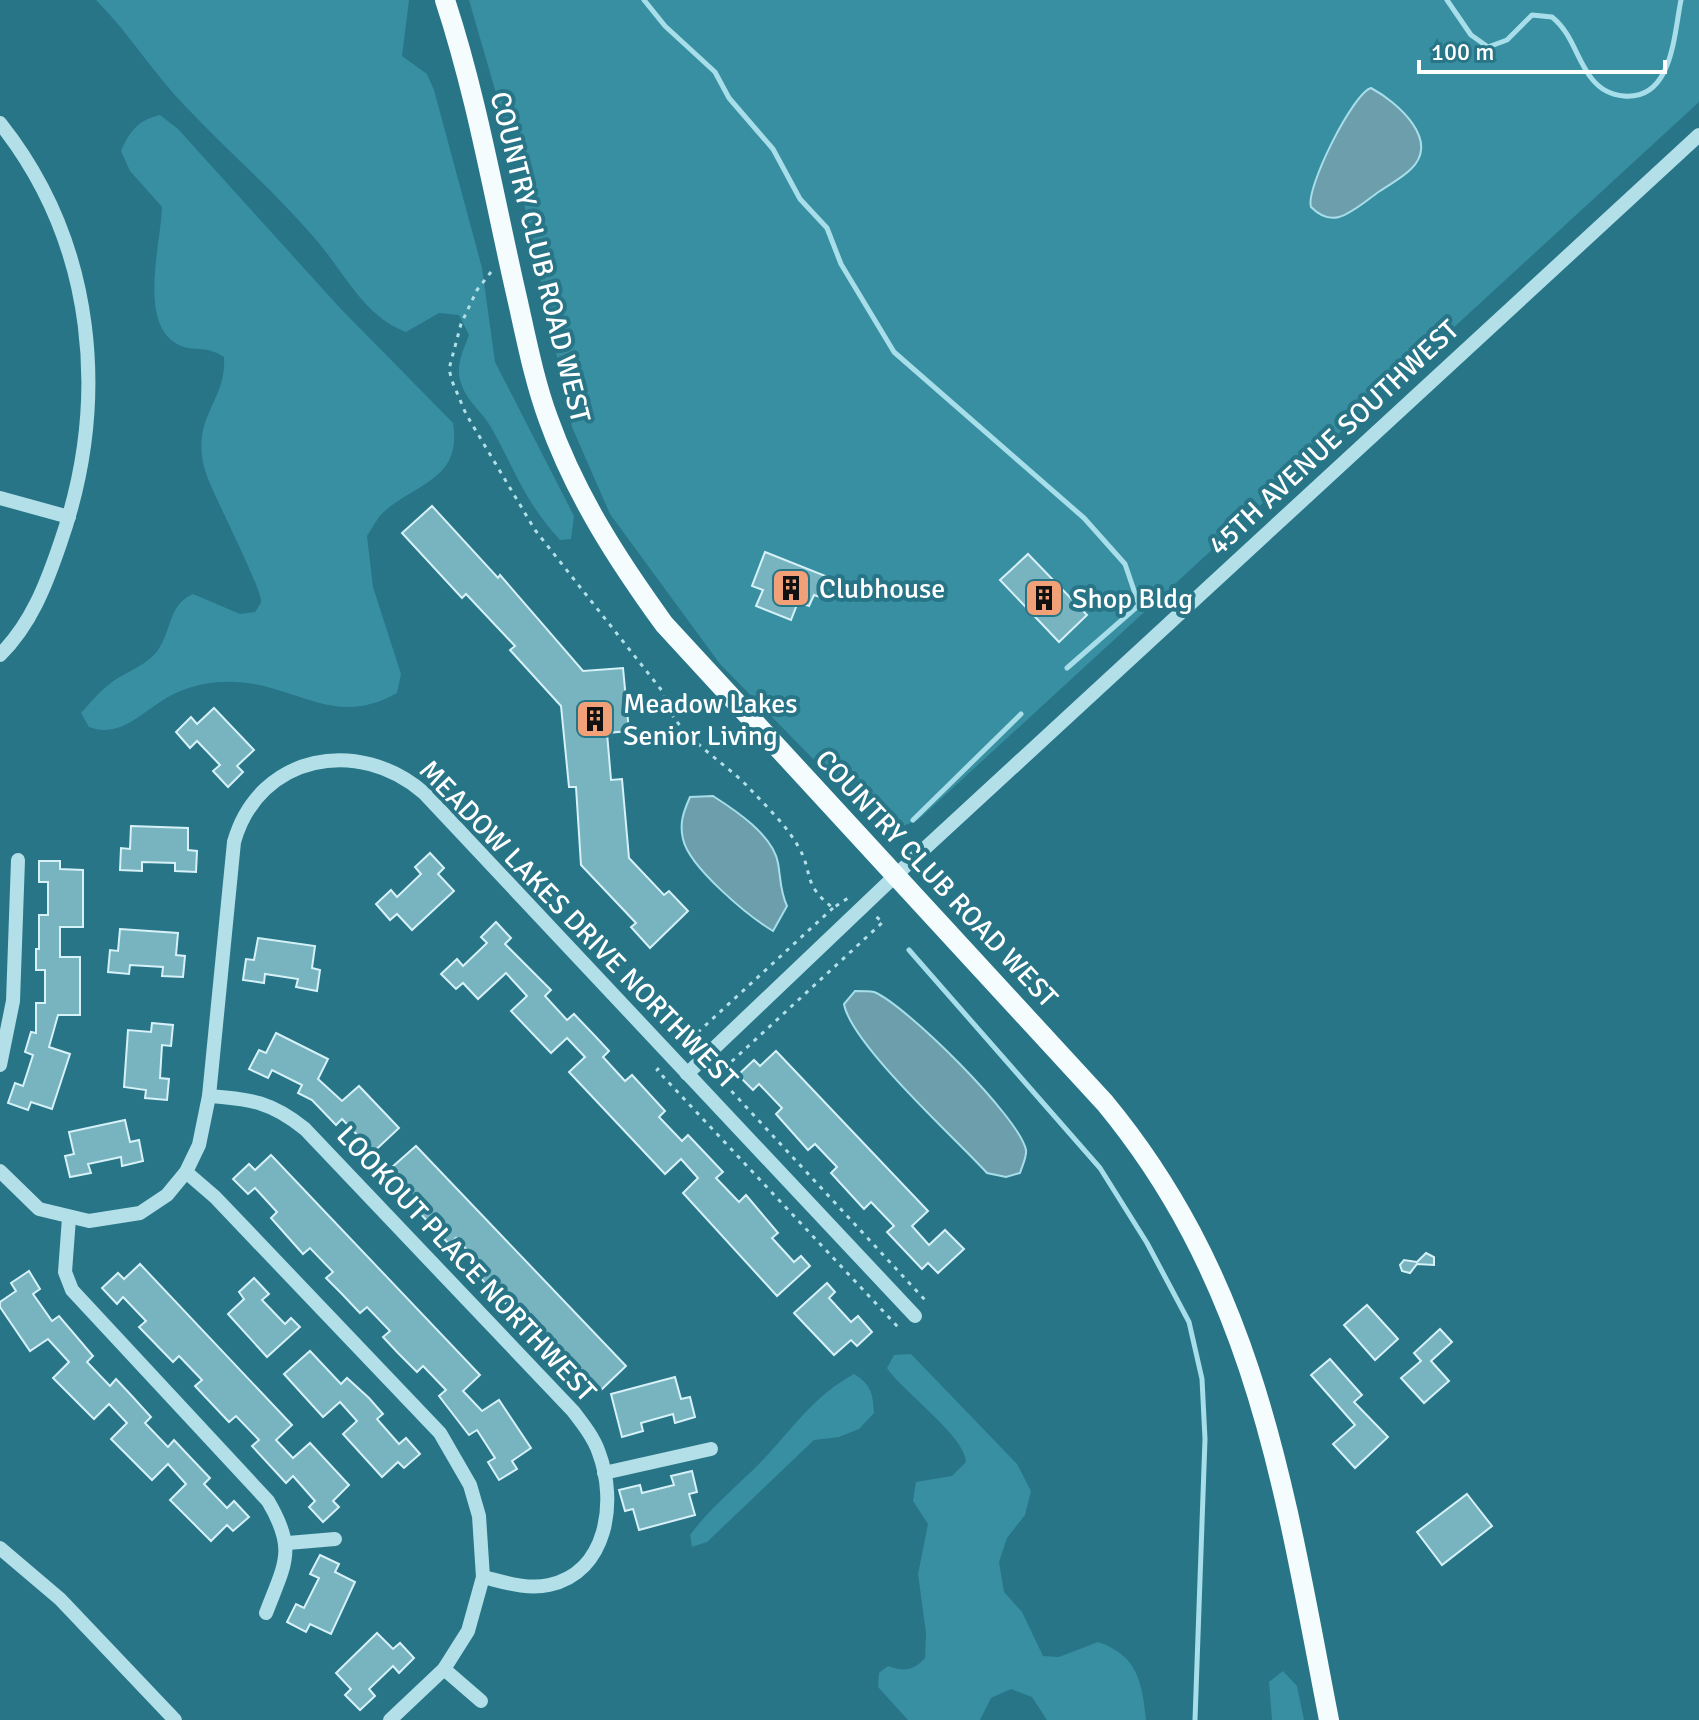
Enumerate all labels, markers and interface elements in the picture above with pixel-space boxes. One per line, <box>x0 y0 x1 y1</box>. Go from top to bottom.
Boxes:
scale bar <box>1419 24 1665 74</box>
text: 100 m <box>1431 37 1494 67</box>
street label: COUNTRY CLUB ROAD WEST <box>482 88 598 426</box>
street label: 45TH AVENUE SOUTHWEST <box>1201 313 1466 563</box>
building icon: Clubhouse <box>770 567 812 609</box>
place label: Clubhouse <box>819 572 945 606</box>
building icon: Shop Bldg <box>1023 577 1065 619</box>
place label: Shop Bldg <box>1072 582 1193 616</box>
place label: Meadow Lakes Senior Living <box>623 687 798 753</box>
building icon: Meadow Lakes Senior Living <box>574 698 616 740</box>
street label: COUNTRY CLUB ROAD WEST <box>808 743 1065 1015</box>
street label: MEADOW LAKES DRIVE NORTHWEST <box>412 753 745 1096</box>
street label: LOOKOUT PLACE NORTHWEST <box>329 1119 603 1409</box>

